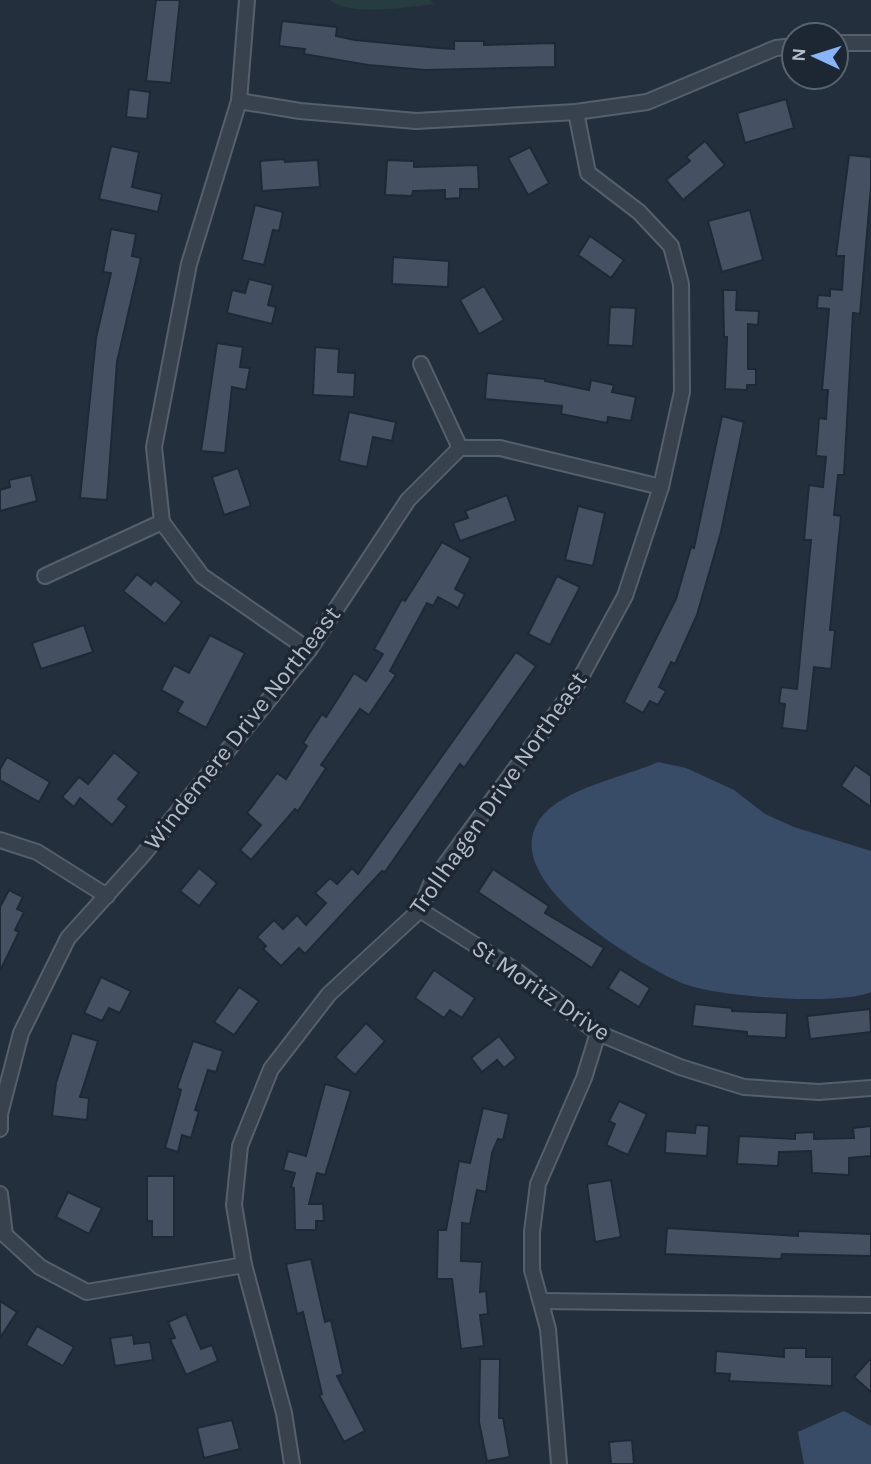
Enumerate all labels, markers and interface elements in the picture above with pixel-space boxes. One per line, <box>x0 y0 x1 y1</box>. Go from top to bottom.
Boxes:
north arrow <box>780 21 850 91</box>
text: N <box>788 47 810 62</box>
street label: Windemere Drive Northeast <box>138 600 346 856</box>
street label: Trollhagen Drive Northeast <box>403 666 593 920</box>
street label: St Moritz Drive <box>467 933 615 1047</box>

